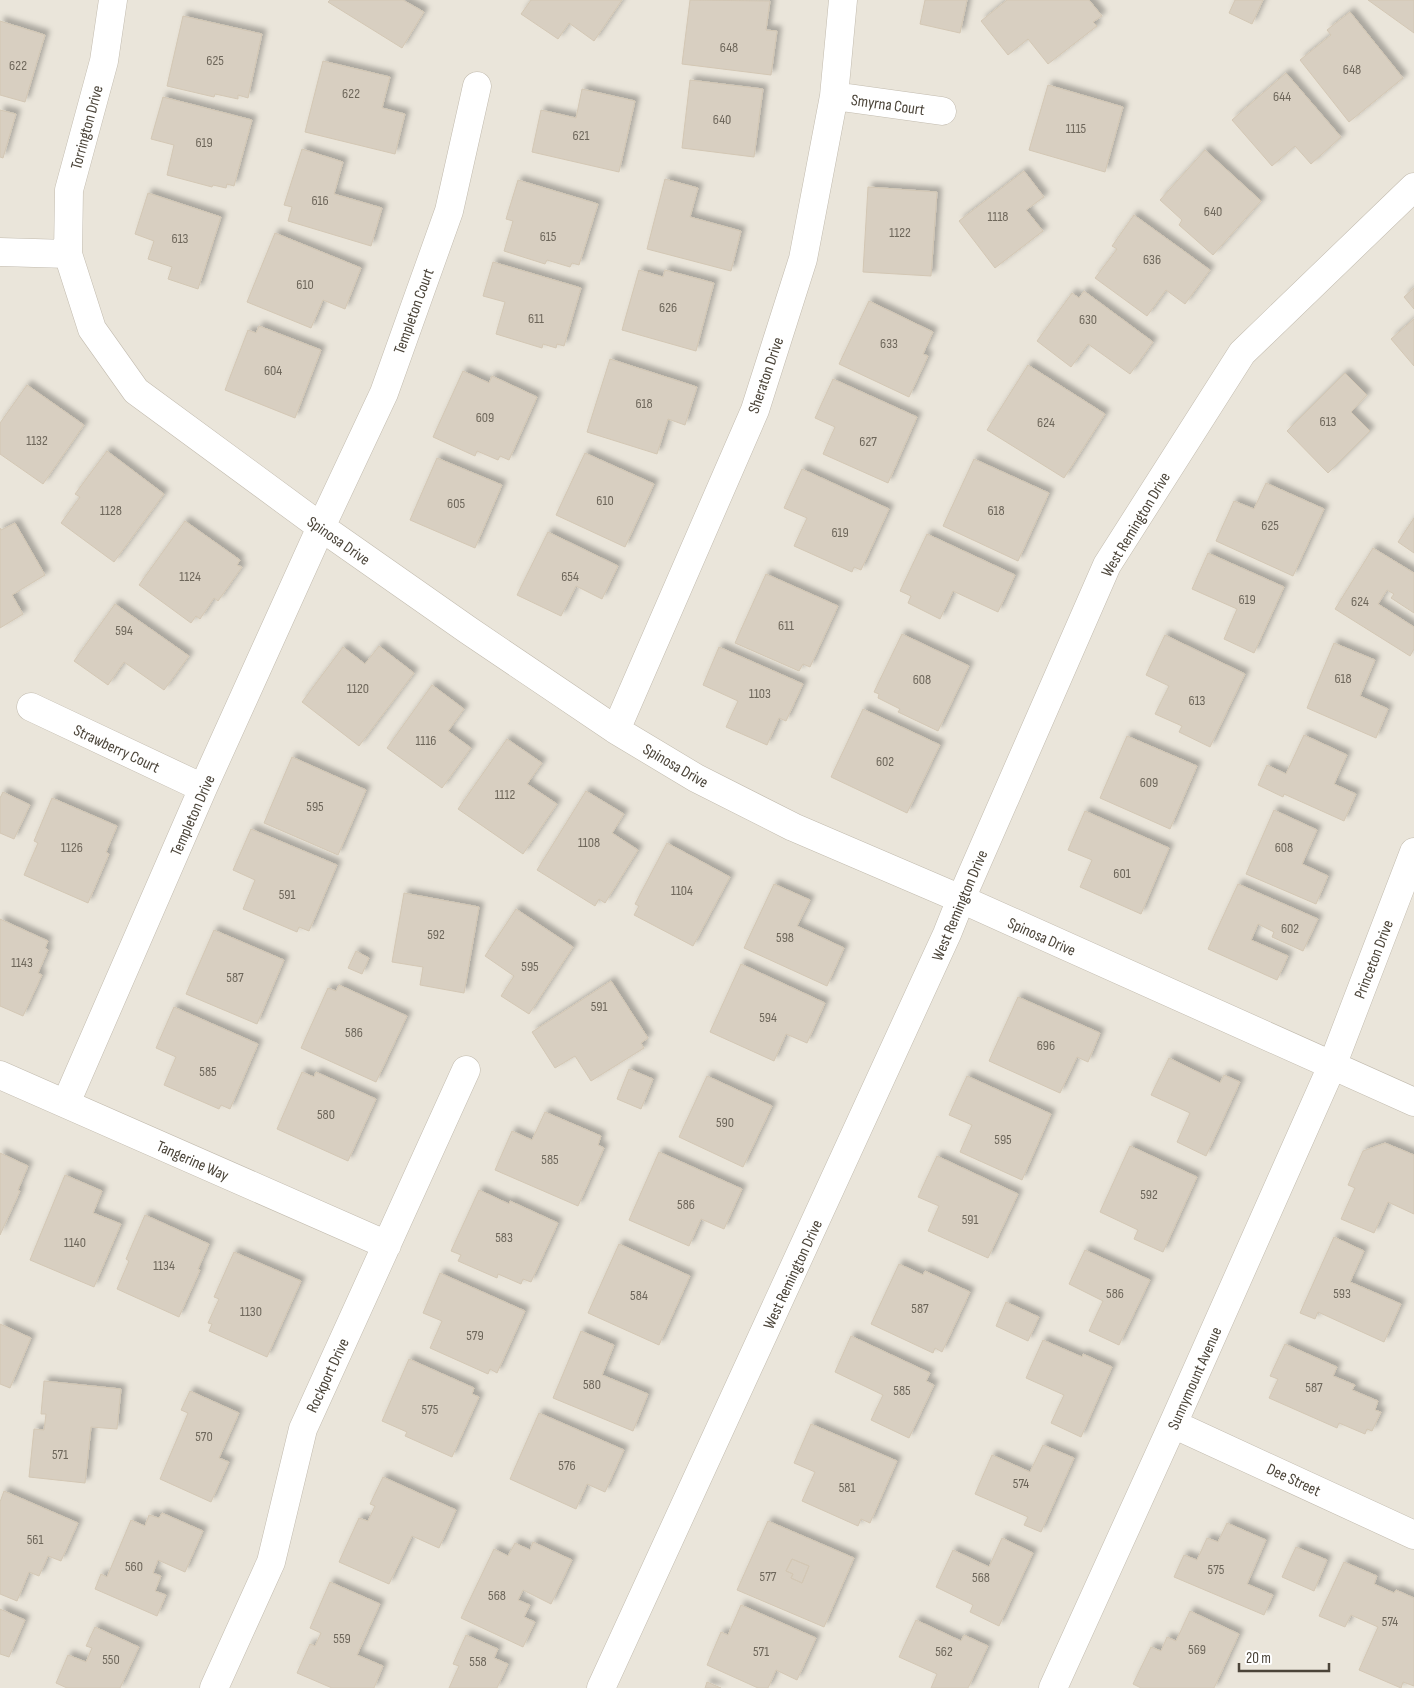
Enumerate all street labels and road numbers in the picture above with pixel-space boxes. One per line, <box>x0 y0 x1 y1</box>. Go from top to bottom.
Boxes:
street label: Torrington Drive <box>67 83 108 171</box>
street label: Smyrna Court <box>850 91 926 120</box>
street label: Templeton Court <box>390 266 439 357</box>
street label: Sheraton Drive <box>745 335 788 416</box>
street label: West Remington Drive <box>1098 469 1175 580</box>
street label: Spinosa Drive <box>303 513 373 570</box>
street label: Strawberry Court <box>70 721 163 778</box>
street label: Spinosa Drive <box>639 740 711 793</box>
street label: Templeton Drive <box>167 772 220 859</box>
street label: West Remington Drive <box>928 847 992 964</box>
street label: Spinosa Drive <box>1005 914 1078 961</box>
street label: Princeton Drive <box>1351 918 1398 1002</box>
street label: Tangerine Way <box>153 1137 231 1186</box>
street label: West Remington Drive <box>760 1217 827 1332</box>
street label: Sunnymount Avenue <box>1164 1324 1227 1433</box>
street label: Rockport Drive <box>303 1335 354 1416</box>
street label: Dee Street <box>1264 1460 1323 1501</box>

